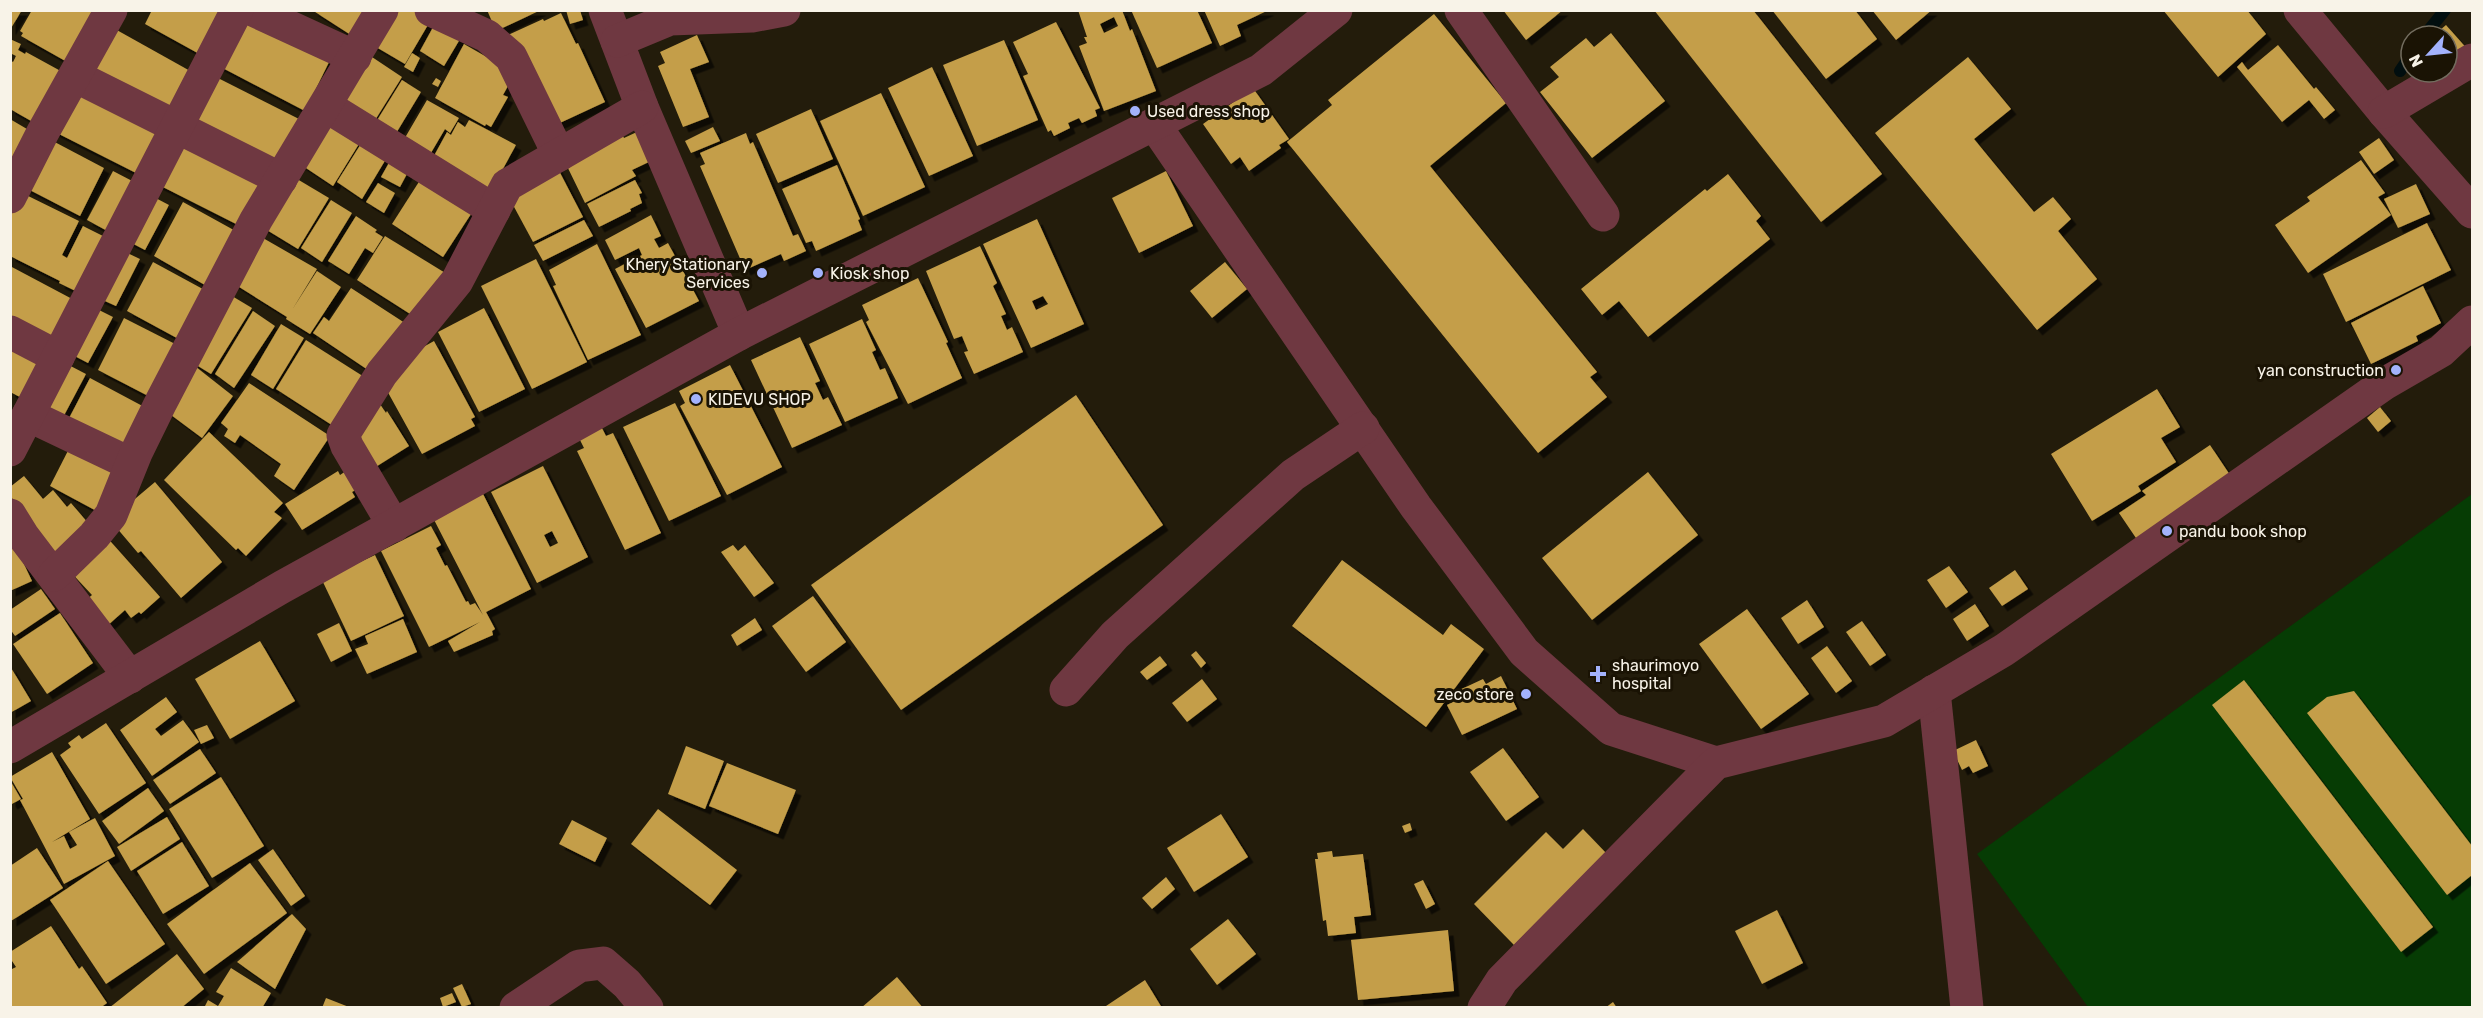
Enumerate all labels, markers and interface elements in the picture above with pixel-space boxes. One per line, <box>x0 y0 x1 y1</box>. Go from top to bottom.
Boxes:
north arrow <box>2399 24 2459 84</box>
text: N <box>2405 51 2427 70</box>
place label: Used dress shop <box>1147 102 1270 121</box>
marker: Used dress shop <box>1128 104 1142 118</box>
place label: Khery Stationary Services <box>626 255 750 292</box>
place label: Kiosk shop <box>830 264 909 283</box>
marker: Khery Stationary Services <box>755 266 769 280</box>
marker: Kiosk shop <box>811 266 825 280</box>
place label: yan construction <box>2257 361 2384 380</box>
marker: yan construction <box>2389 363 2403 377</box>
place label: KIDEVU SHOP <box>708 390 811 409</box>
marker: KIDEVU SHOP <box>689 392 703 406</box>
place label: pandu book shop <box>2179 522 2307 541</box>
marker: pandu book shop <box>2160 524 2174 538</box>
place label: shaurimoyo hospital <box>1612 656 1699 693</box>
marker: shaurimoyo hospital <box>1589 665 1607 683</box>
place label: zeco store <box>1437 685 1514 704</box>
marker: zeco store <box>1519 687 1533 701</box>

